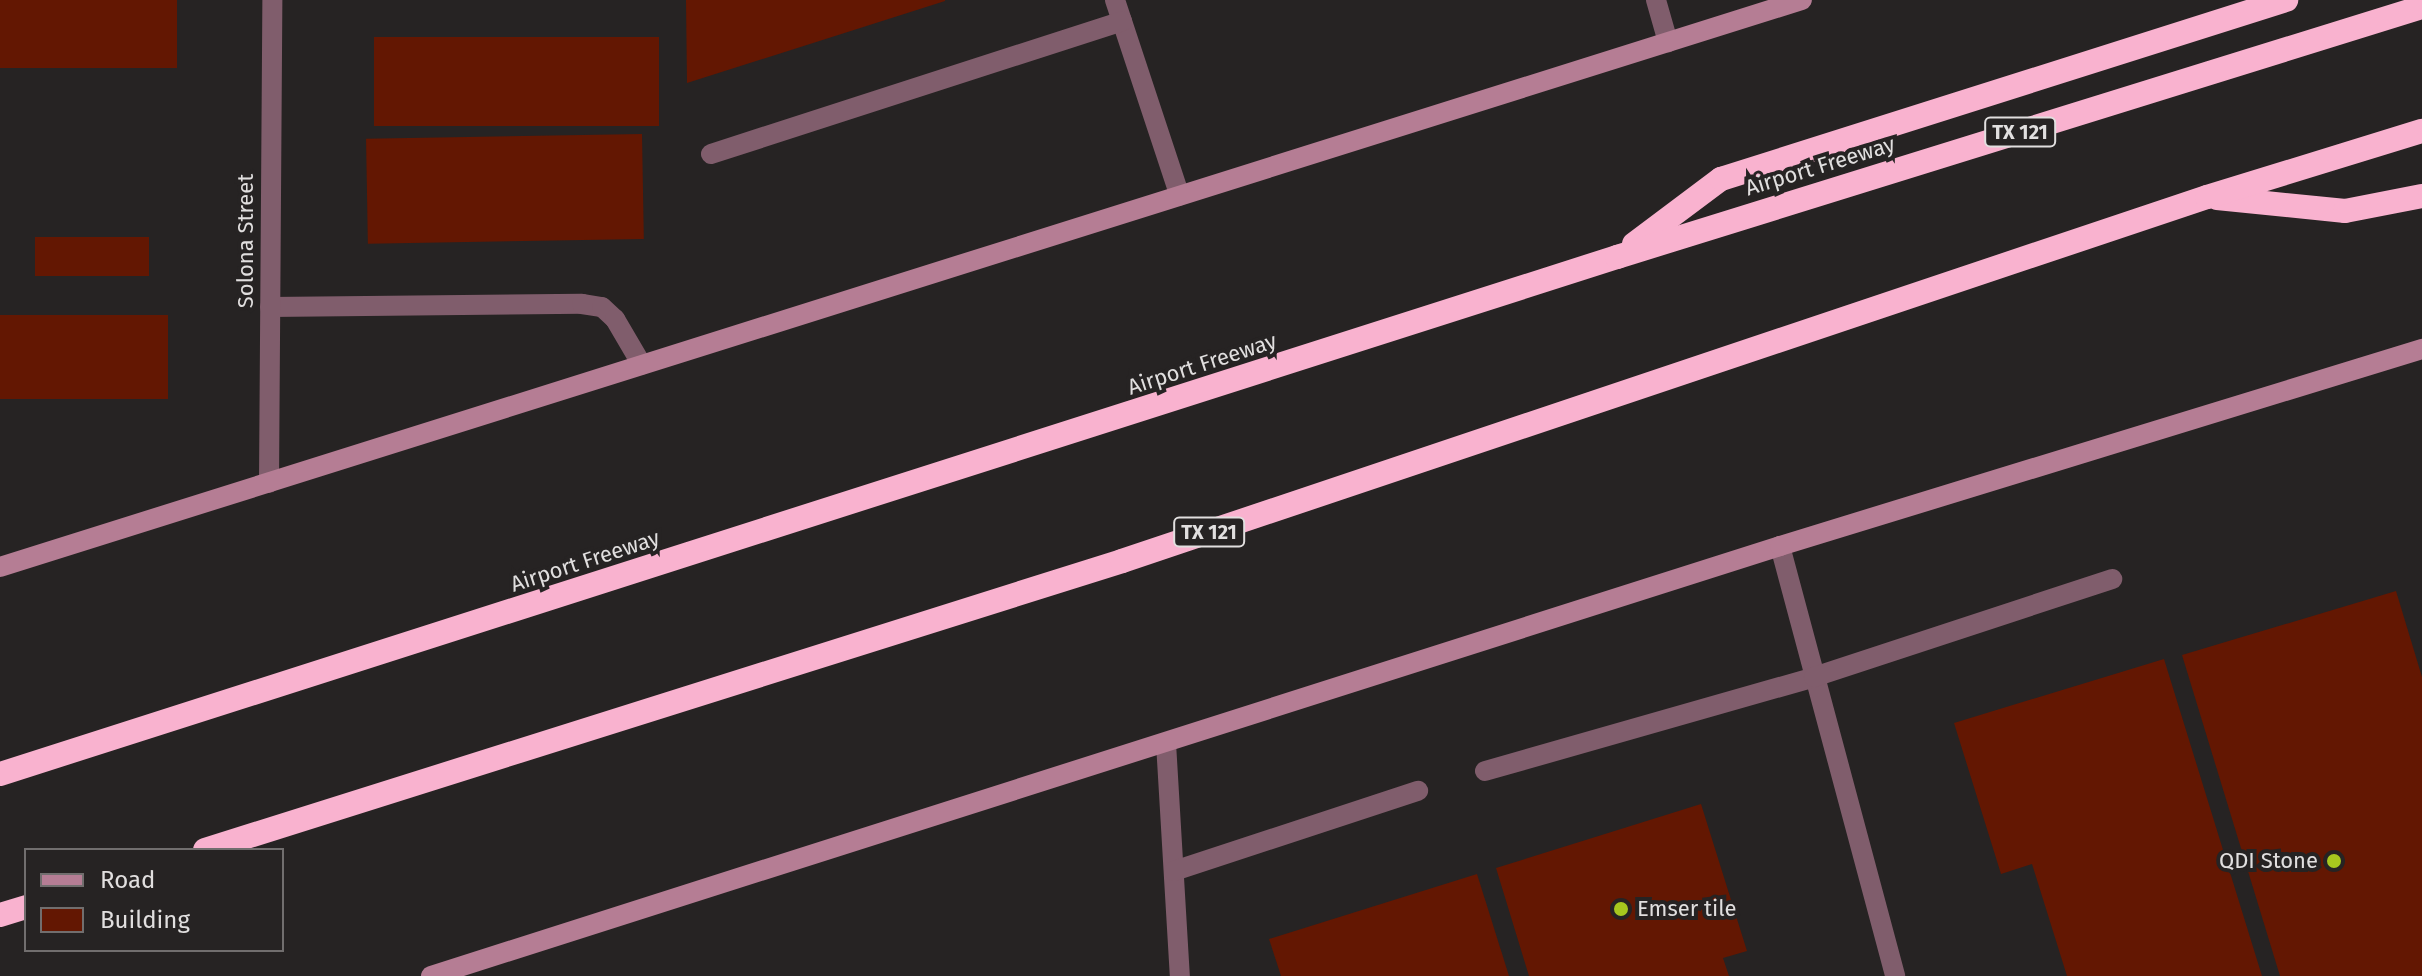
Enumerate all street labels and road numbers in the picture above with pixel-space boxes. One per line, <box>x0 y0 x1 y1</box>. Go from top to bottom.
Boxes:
road number: TX 121 <box>1984 116 2056 148</box>
street label: Airport Freeway <box>1742 131 1898 201</box>
street label: Solona Street <box>233 174 259 308</box>
street label: Airport Freeway <box>1124 327 1280 401</box>
road number: TX 121 <box>1173 516 1245 548</box>
street label: Airport Freeway <box>507 524 663 598</box>

